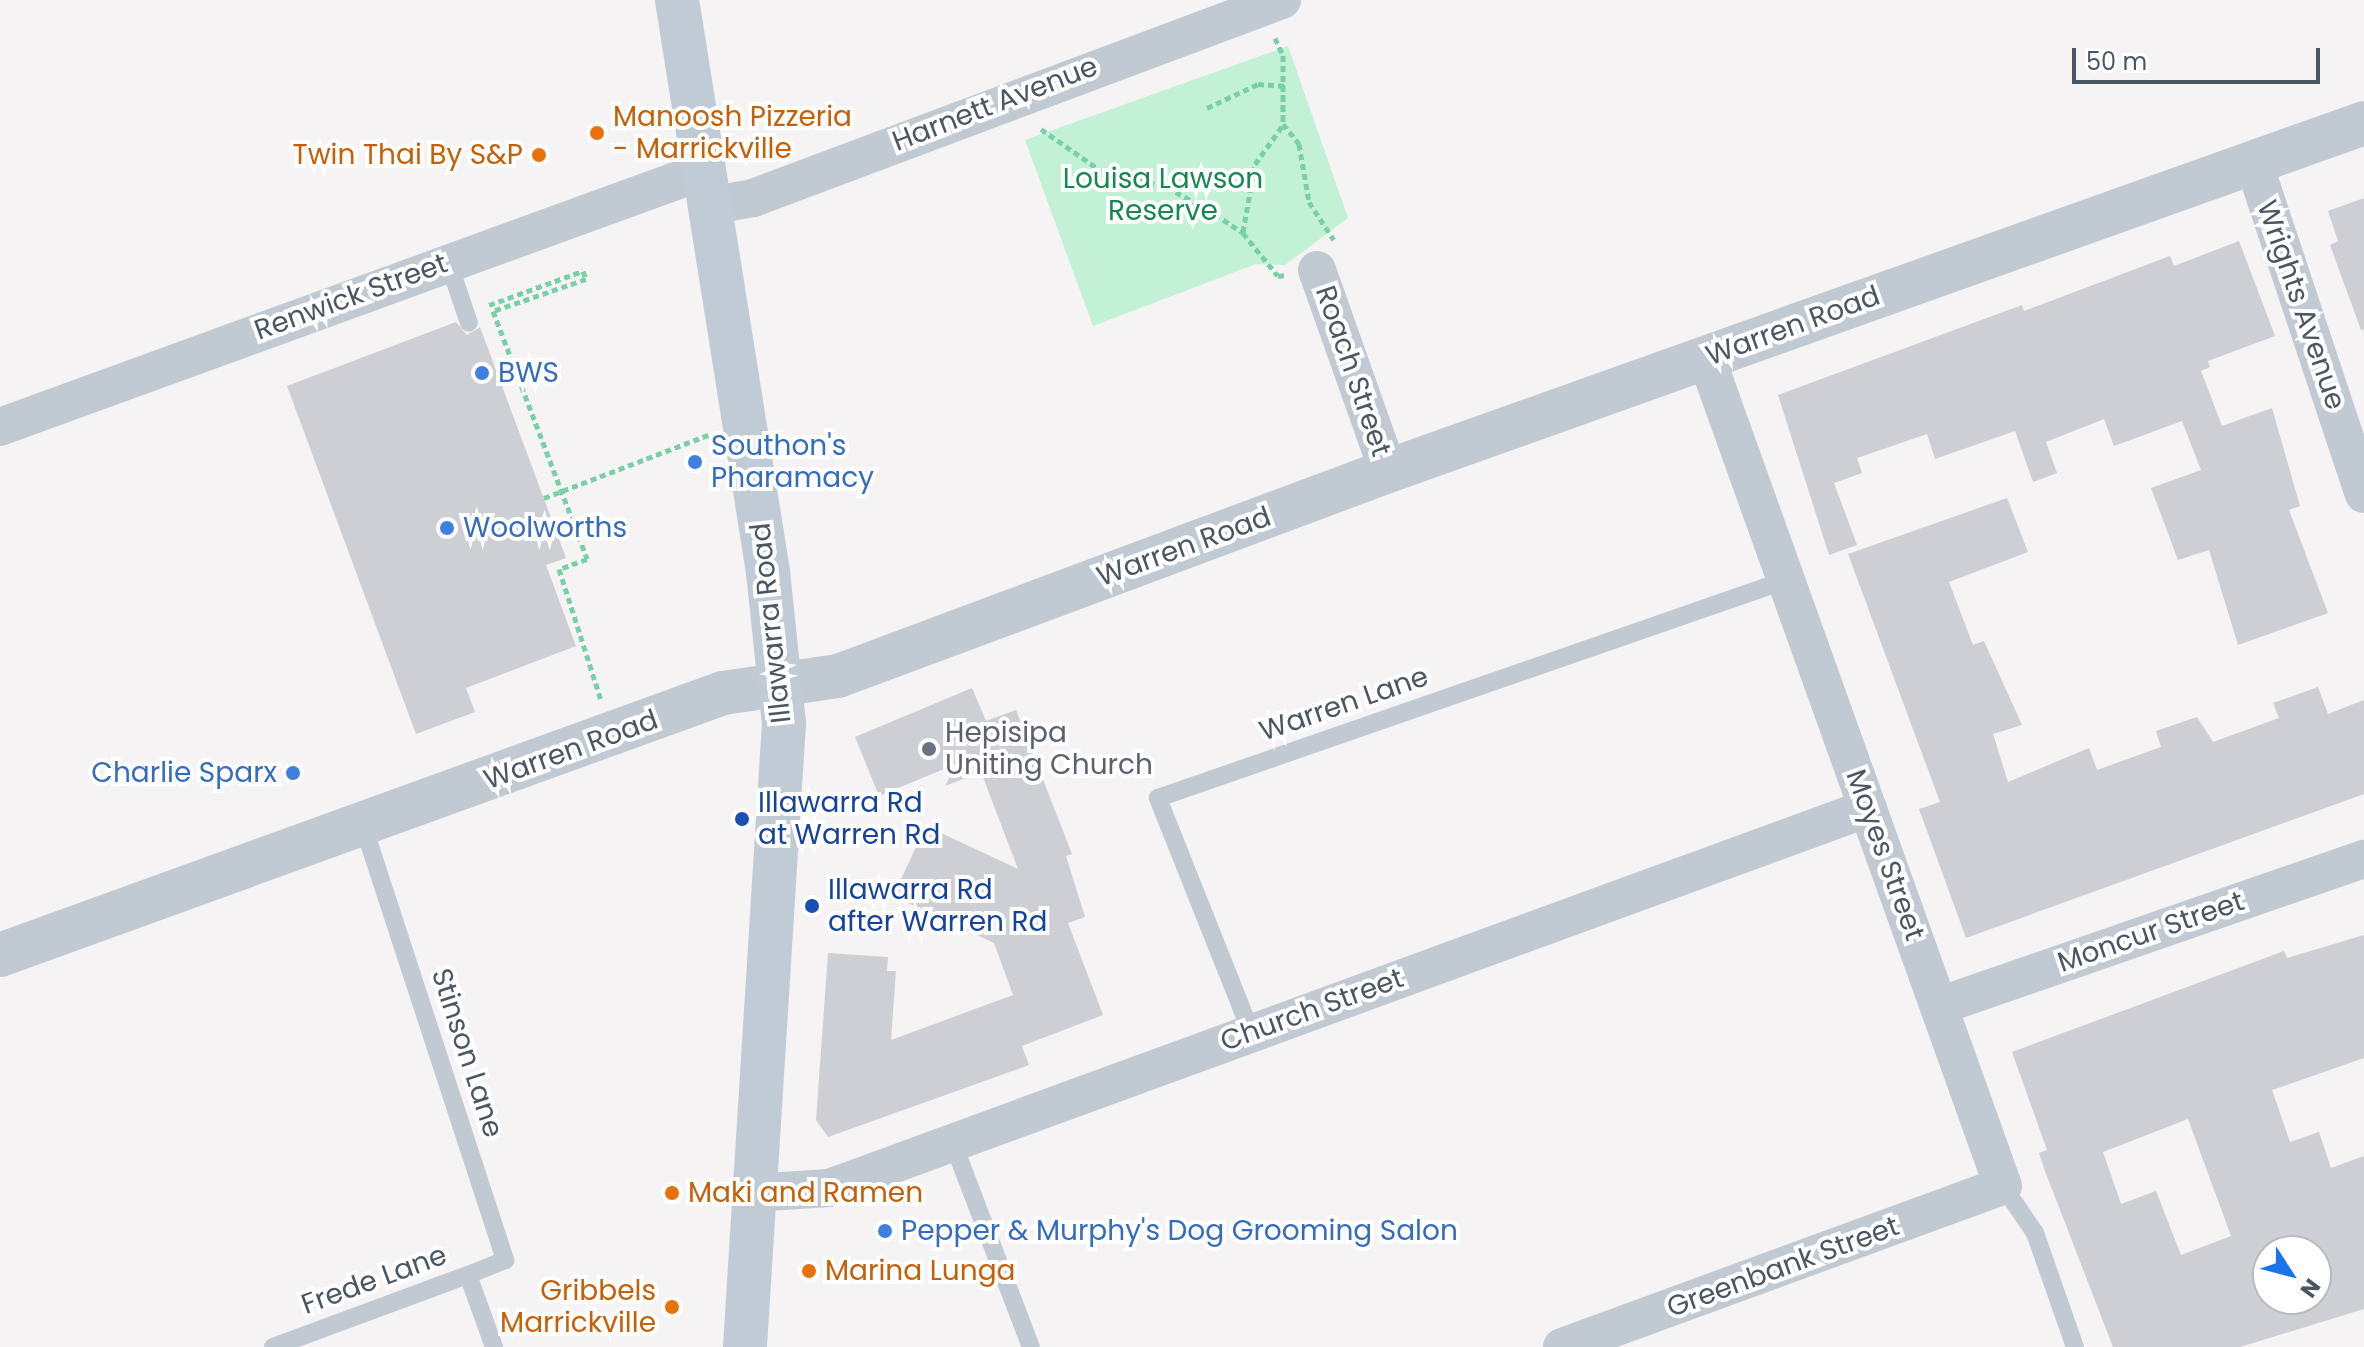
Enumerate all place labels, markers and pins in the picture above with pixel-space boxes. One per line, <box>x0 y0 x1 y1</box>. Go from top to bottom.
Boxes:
place label: Manoosh Pizzeria - Marrickville <box>613 100 852 166</box>
marker: Manoosh Pizzeria - Marrickville <box>588 124 606 142</box>
place label: Twin Thai By S&P <box>293 138 523 172</box>
marker: Twin Thai By S&P <box>530 146 548 164</box>
place label: BWS <box>498 356 559 390</box>
marker: BWS <box>473 364 491 382</box>
place label: Southon's Pharamacy <box>711 429 874 495</box>
marker: Southon's Pharamacy <box>686 453 704 471</box>
place label: Woolworths <box>463 511 627 545</box>
marker: Woolworths <box>438 519 456 537</box>
place label: Hepisipa Uniting Church <box>945 716 1153 782</box>
marker: Hepisipa Uniting Church <box>920 740 938 758</box>
place label: Charlie Sparx <box>91 756 277 790</box>
marker: Charlie Sparx <box>284 764 302 782</box>
place label: Illawarra Rd at Warren Rd <box>758 786 940 852</box>
marker: Illawarra Rd at Warren Rd <box>733 810 751 828</box>
place label: Illawarra Rd after Warren Rd <box>828 873 1047 939</box>
marker: Illawarra Rd after Warren Rd <box>803 897 821 915</box>
place label: Maki and Ramen <box>688 1176 923 1210</box>
marker: Maki and Ramen <box>663 1184 681 1202</box>
place label: Pepper & Murphy's Dog Grooming Salon <box>901 1214 1458 1248</box>
marker: Pepper & Murphy's Dog Grooming Salon <box>876 1222 894 1240</box>
place label: Marina Lunga <box>825 1254 1015 1288</box>
marker: Marina Lunga <box>800 1262 818 1280</box>
place label: Gribbels Marrickville <box>500 1274 656 1340</box>
marker: Gribbels Marrickville <box>663 1298 681 1316</box>

